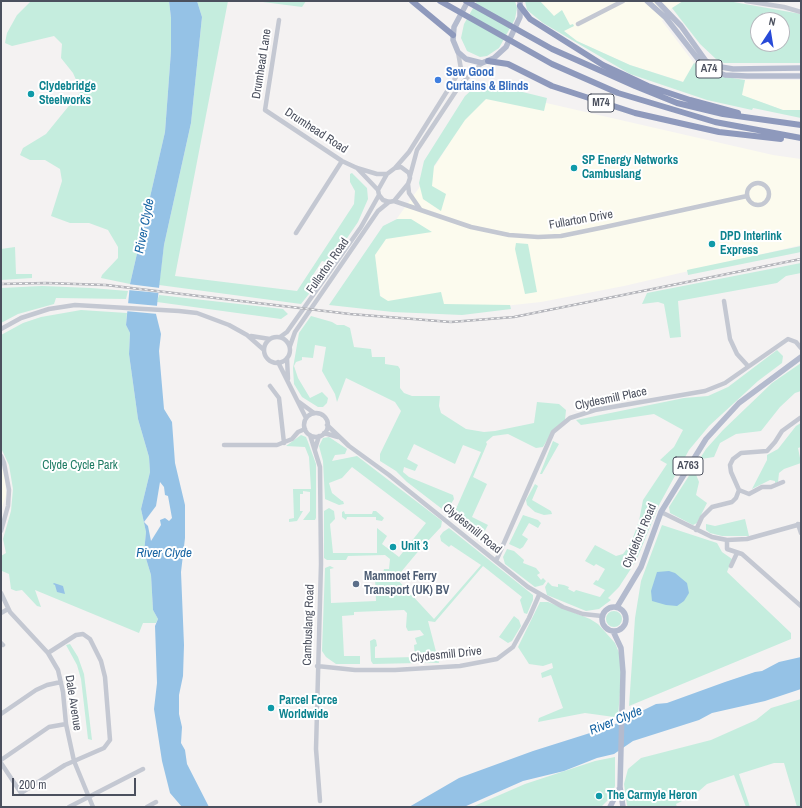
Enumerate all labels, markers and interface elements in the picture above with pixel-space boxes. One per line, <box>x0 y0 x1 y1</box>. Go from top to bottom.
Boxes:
north arrow <box>750 12 790 52</box>
text: N <box>768 14 777 29</box>
street label: Drumhead Lane <box>249 28 275 100</box>
road number: A74 <box>696 60 722 78</box>
place label: Sew Good Curtains & Blinds <box>446 66 529 94</box>
marker: Sew Good Curtains & Blinds <box>433 75 443 85</box>
place label: Clydebridge Steelworks <box>39 80 96 108</box>
marker: Clydebridge Steelworks <box>26 89 36 99</box>
road number: M74 <box>588 94 614 112</box>
street label: Drumhead Road <box>282 105 350 157</box>
place label: SP Energy Networks Cambuslang <box>582 154 678 182</box>
marker: SP Energy Networks Cambuslang <box>569 163 579 173</box>
water label: River Clyde <box>132 197 158 255</box>
street label: Fullarton Drive <box>548 207 614 233</box>
place label: DPD Interlink Express <box>720 230 782 258</box>
street label: Fullarton Road <box>304 235 352 297</box>
marker: DPD Interlink Express <box>707 239 717 249</box>
street label: Clydesmill Place <box>574 384 648 414</box>
road number: A763 <box>673 457 703 475</box>
park label: Clyde Cycle Park <box>42 459 118 473</box>
street label: Clydesmill Road <box>440 501 504 557</box>
street label: Clydeford Road <box>620 502 660 570</box>
place label: Unit 3 <box>401 540 428 554</box>
marker: Unit 3 <box>388 542 398 552</box>
water label: River Clyde <box>136 546 192 562</box>
place label: Mammoet Ferry Transport (UK) BV <box>364 570 449 598</box>
marker: Mammoet Ferry Transport (UK) BV <box>351 579 361 589</box>
street label: Cambuslang Road <box>300 584 318 666</box>
street label: Clydesmill Drive <box>410 644 482 666</box>
street label: Dale Avenue <box>61 674 85 732</box>
place label: Parcel Force Worldwide <box>279 694 338 722</box>
marker: Parcel Force Worldwide <box>266 703 276 713</box>
water label: River Clyde <box>587 703 645 739</box>
scale bar <box>14 770 138 796</box>
text: 200 m <box>19 777 46 793</box>
place label: The Carmyle Heron <box>607 789 697 803</box>
marker: The Carmyle Heron <box>594 791 604 801</box>

